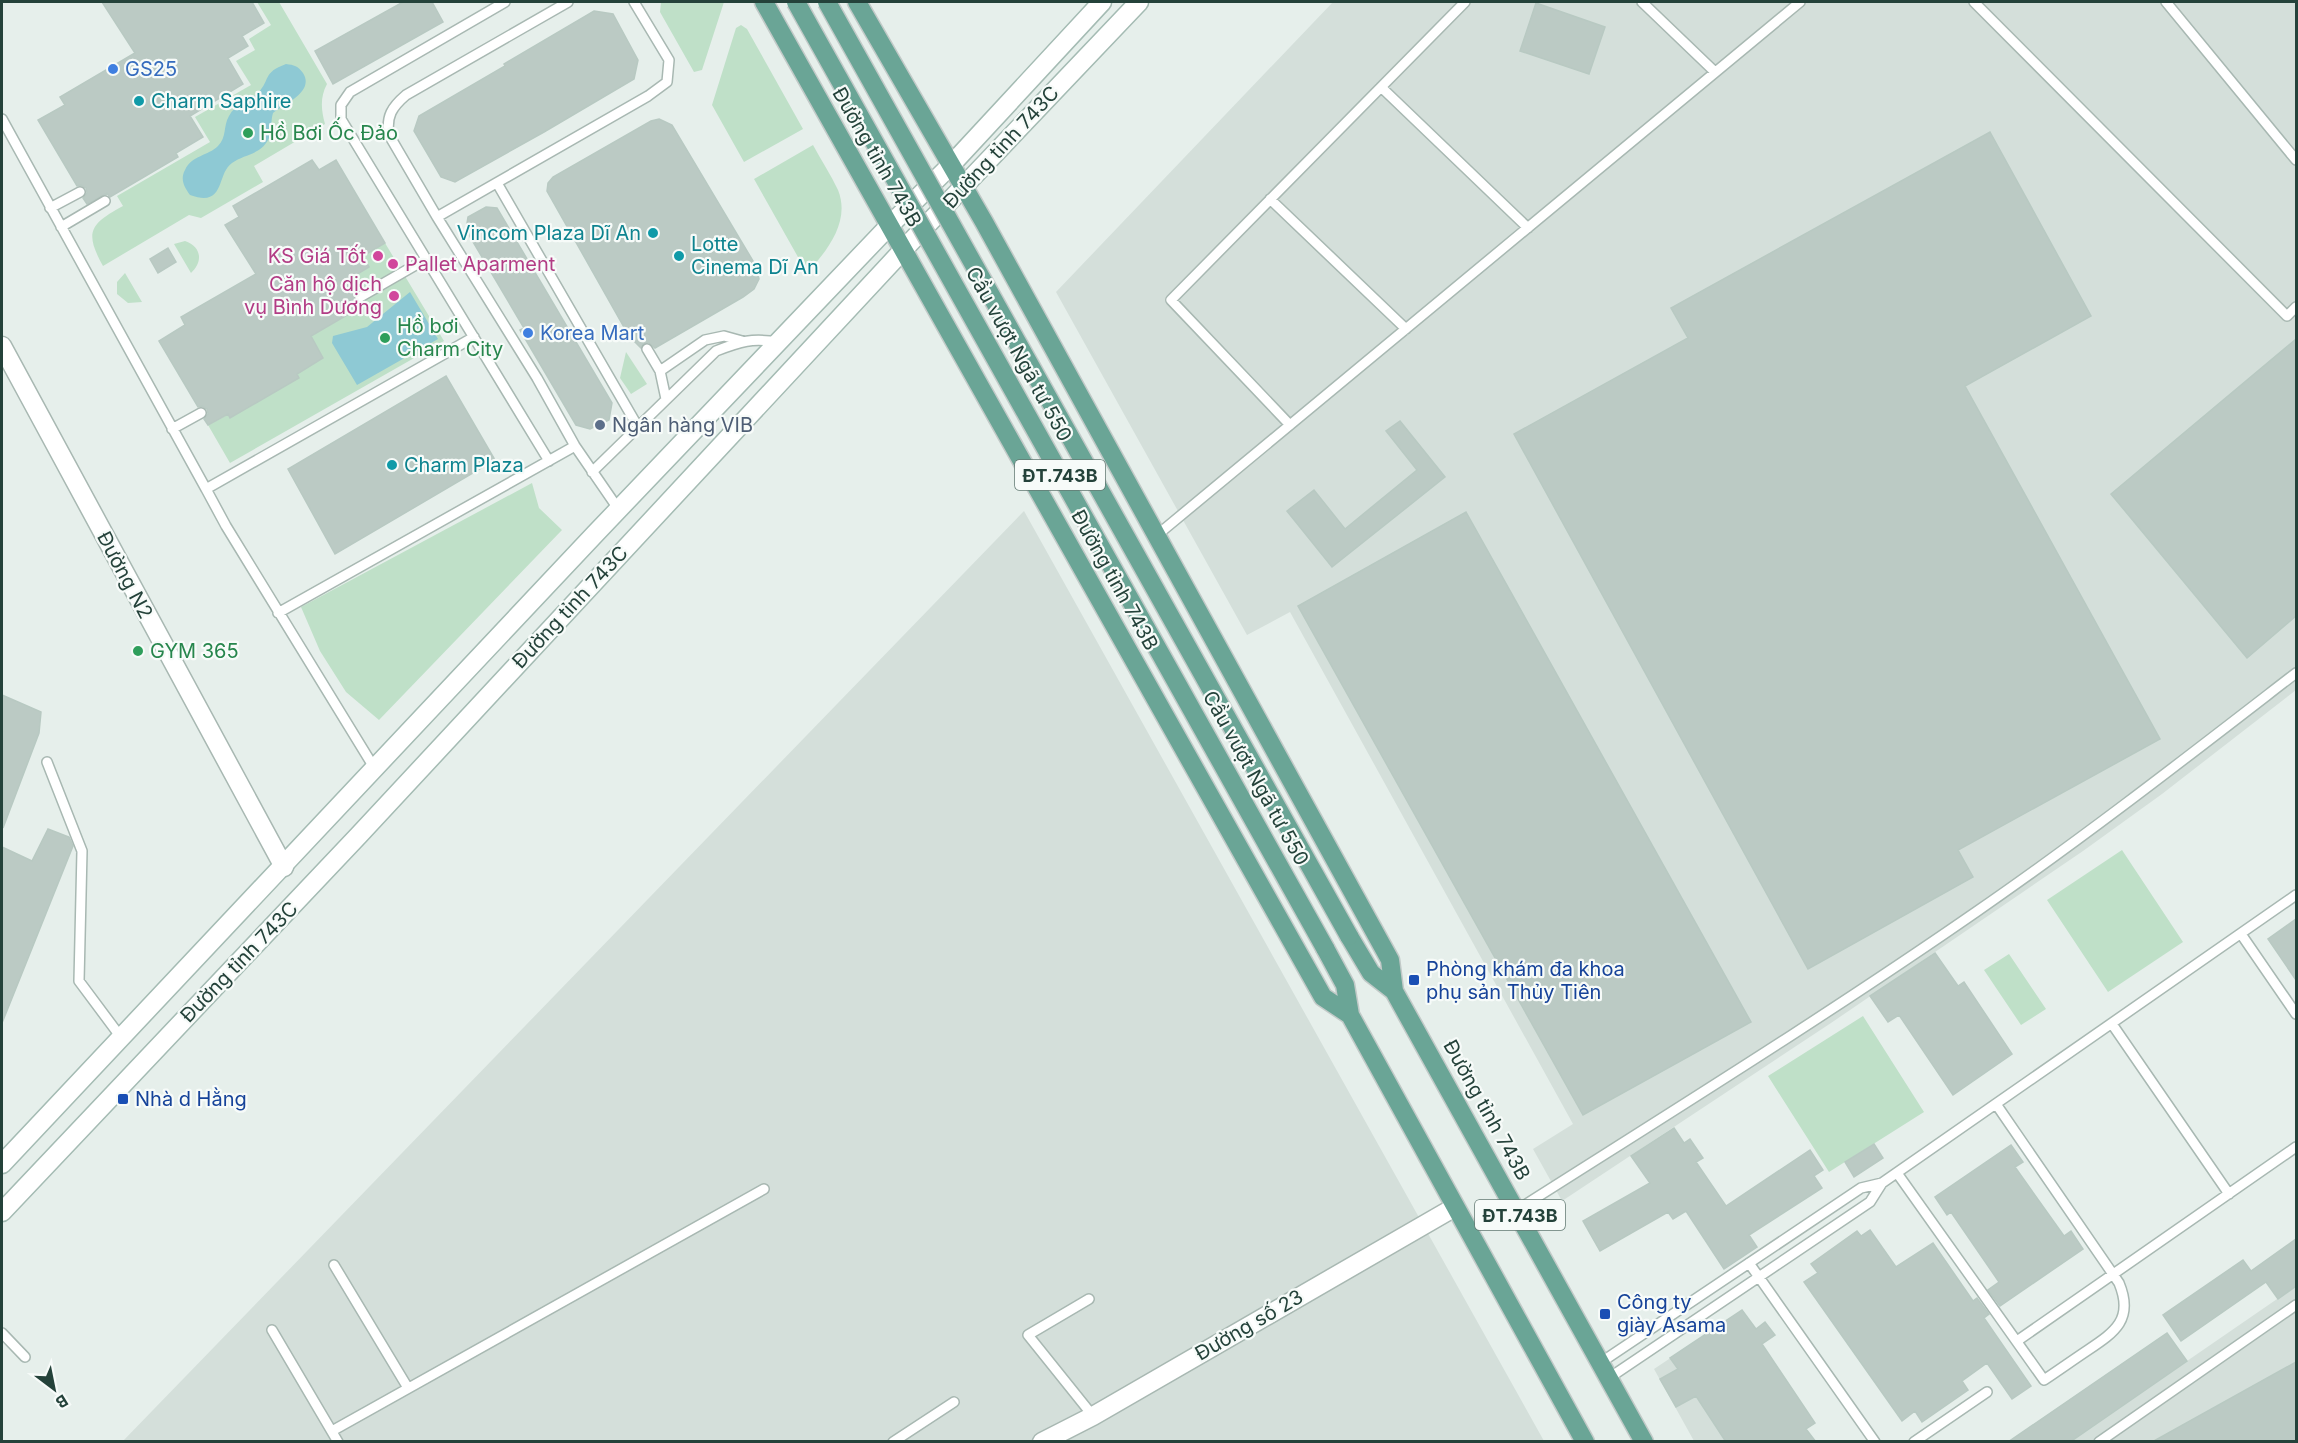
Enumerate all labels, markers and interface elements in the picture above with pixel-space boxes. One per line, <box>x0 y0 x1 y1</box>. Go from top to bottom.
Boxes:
place label: GS25 <box>125 57 177 81</box>
marker: GS25 <box>106 62 120 76</box>
street label: Đường tỉnh 743C <box>938 81 1064 213</box>
street label: Đường tỉnh 743B <box>827 83 927 231</box>
place label: Charm Saphire <box>151 89 292 113</box>
marker: Charm Saphire <box>132 94 146 108</box>
place label: Hồ Bơi Ốc Đảo <box>260 117 398 145</box>
marker: Hồ Bơi Ốc Đảo <box>241 126 255 140</box>
place label: Vincom Plaza Dĩ An <box>457 221 641 245</box>
marker: Vincom Plaza Dĩ An <box>646 226 660 240</box>
place label: Lotte Cinema Dĩ An <box>691 232 819 279</box>
place label: KS Giá Tốt <box>268 244 366 268</box>
marker: KS Giá Tốt <box>371 249 385 263</box>
marker: Lotte Cinema Dĩ An <box>672 249 686 263</box>
place label: Pallet Aparment <box>405 252 556 276</box>
marker: Pallet Aparment <box>386 257 400 271</box>
street label: Cầu vượt Ngã tư 550 <box>961 262 1077 446</box>
place label: Căn hộ dịch vụ Bình Dương <box>244 272 382 319</box>
marker: Căn hộ dịch vụ Bình Dương <box>387 289 401 303</box>
place label: Hồ bơi Charm City <box>397 314 503 361</box>
place label: Korea Mart <box>540 321 645 345</box>
marker: Korea Mart <box>521 326 535 340</box>
marker: Hồ bơi Charm City <box>378 331 392 345</box>
place label: Ngân hàng VIB <box>612 413 753 437</box>
marker: Ngân hàng VIB <box>593 418 607 432</box>
place label: Charm Plaza <box>404 453 524 477</box>
marker: Charm Plaza <box>385 458 399 472</box>
road number: ĐT.743B <box>1015 460 1105 490</box>
street label: Đường tỉnh 743B <box>1066 506 1164 654</box>
street label: Đường N2 <box>92 527 158 623</box>
street label: Đường tỉnh 743C <box>507 541 633 673</box>
place label: GYM 365 <box>150 639 239 663</box>
marker: GYM 365 <box>131 644 145 658</box>
street label: Cầu vượt Ngã tư 550 <box>1198 686 1314 870</box>
street label: Đường tỉnh 743C <box>175 897 303 1027</box>
place label: Phòng khám đa khoa phụ sản Thủy Tiên <box>1426 957 1625 1004</box>
marker: Phòng khám đa khoa phụ sản Thủy Tiên <box>1407 973 1421 987</box>
street label: Đường tỉnh 743B <box>1438 1036 1536 1184</box>
place label: Nhà d Hằng <box>135 1087 247 1111</box>
marker: Nhà d Hằng <box>116 1092 130 1106</box>
road number: ĐT.743B <box>1475 1200 1565 1230</box>
street label: Đường số 23 <box>1191 1284 1307 1366</box>
place label: Công ty giày Asama <box>1617 1290 1726 1337</box>
marker: Công ty giày Asama <box>1598 1307 1612 1321</box>
north arrow <box>24 1359 84 1419</box>
text: B <box>52 1390 72 1413</box>

